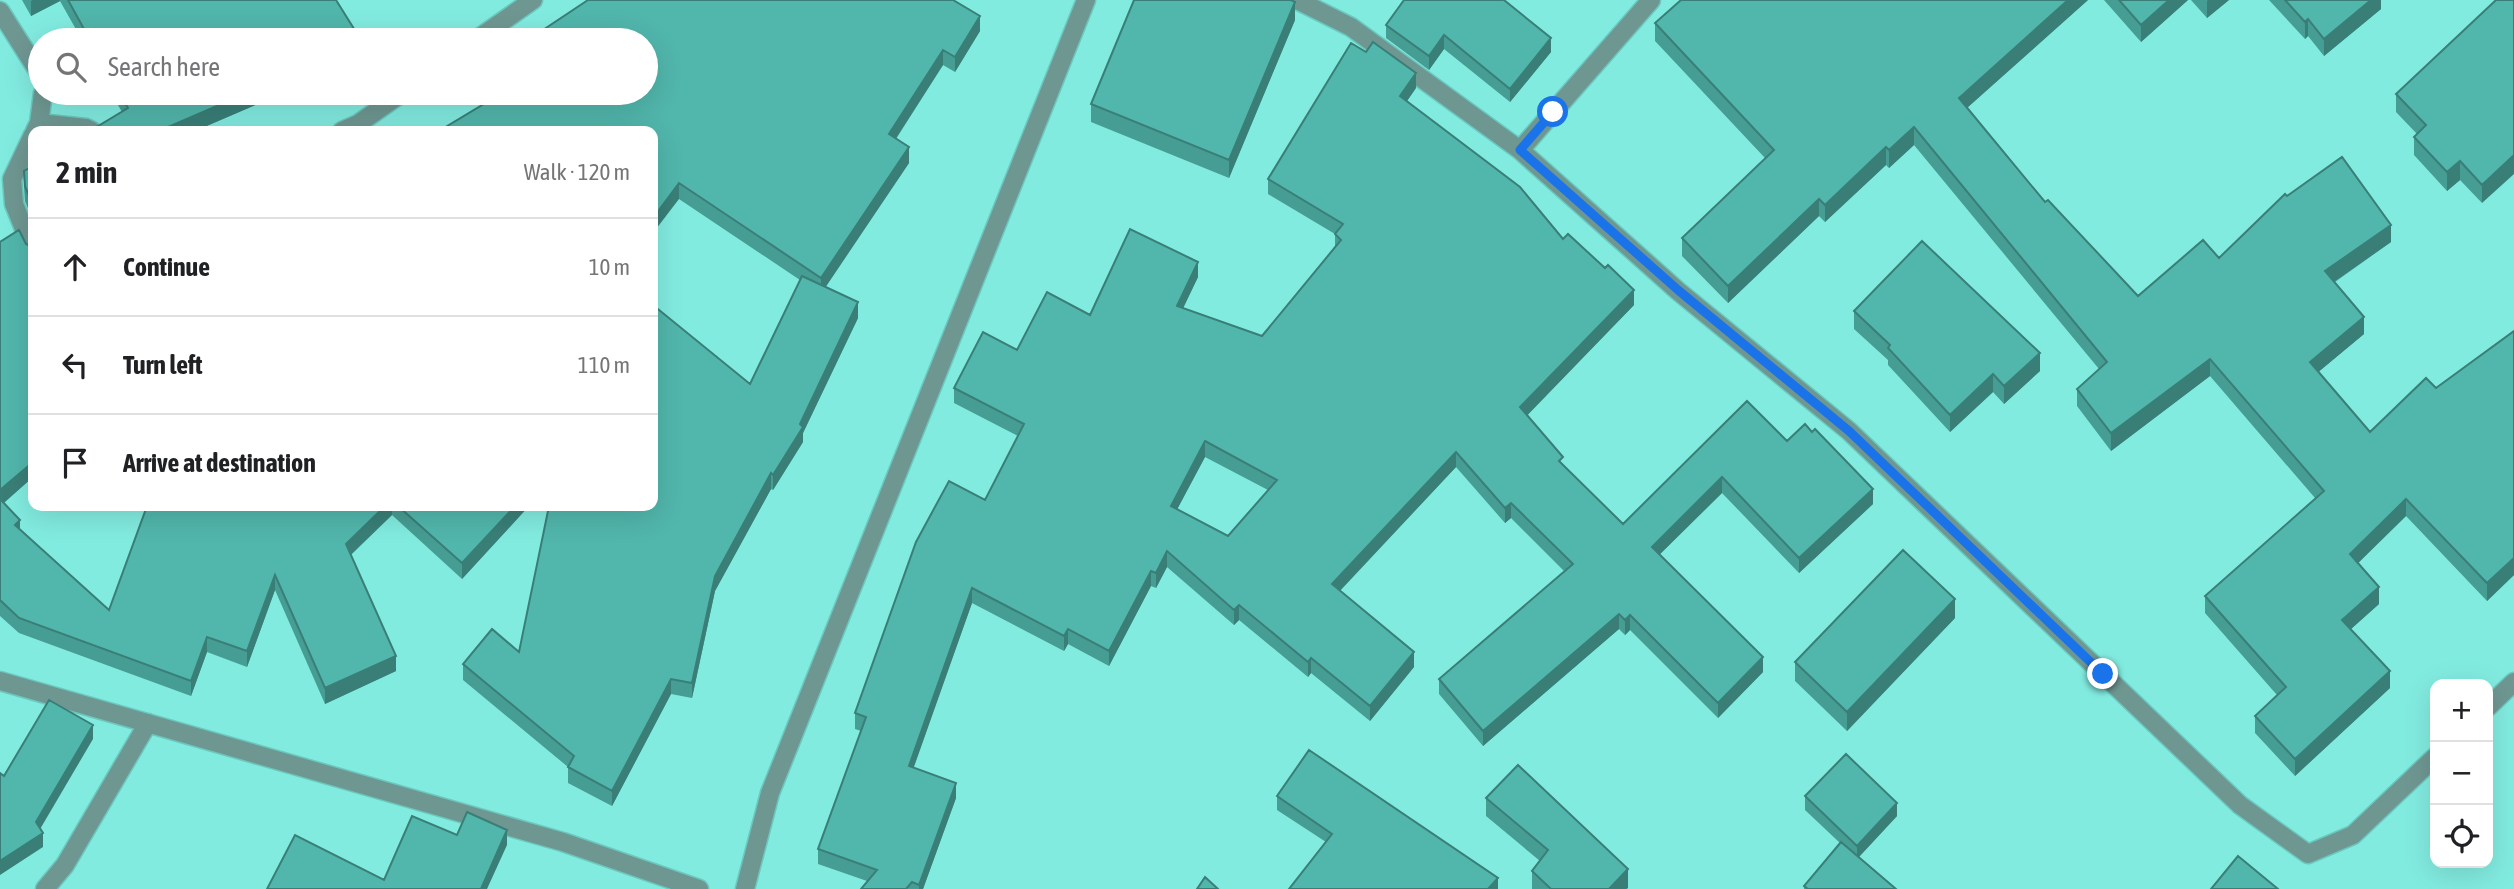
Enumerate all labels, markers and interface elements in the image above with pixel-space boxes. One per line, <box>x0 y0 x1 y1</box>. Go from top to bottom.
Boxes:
search box <box>28 28 658 105</box>
icon: search <box>52 48 90 86</box>
text: Search here <box>108 52 220 82</box>
route start <box>1537 96 1568 127</box>
text: 2 min <box>56 155 117 189</box>
text: Walk · 120 m <box>524 159 630 185</box>
icon: ahead <box>56 248 94 286</box>
text: Continue <box>123 252 210 282</box>
text: 10 m <box>589 254 630 280</box>
icon: left <box>56 346 94 384</box>
text: Turn left <box>123 350 203 380</box>
text: 110 m <box>578 352 630 378</box>
icon: arrive <box>56 444 94 482</box>
text: Arrive at destination <box>123 448 316 478</box>
route end <box>2087 658 2118 689</box>
map controls <box>2430 679 2493 868</box>
button: + <box>2430 679 2493 742</box>
button: − <box>2430 742 2493 805</box>
button: locate <box>2430 805 2493 868</box>

